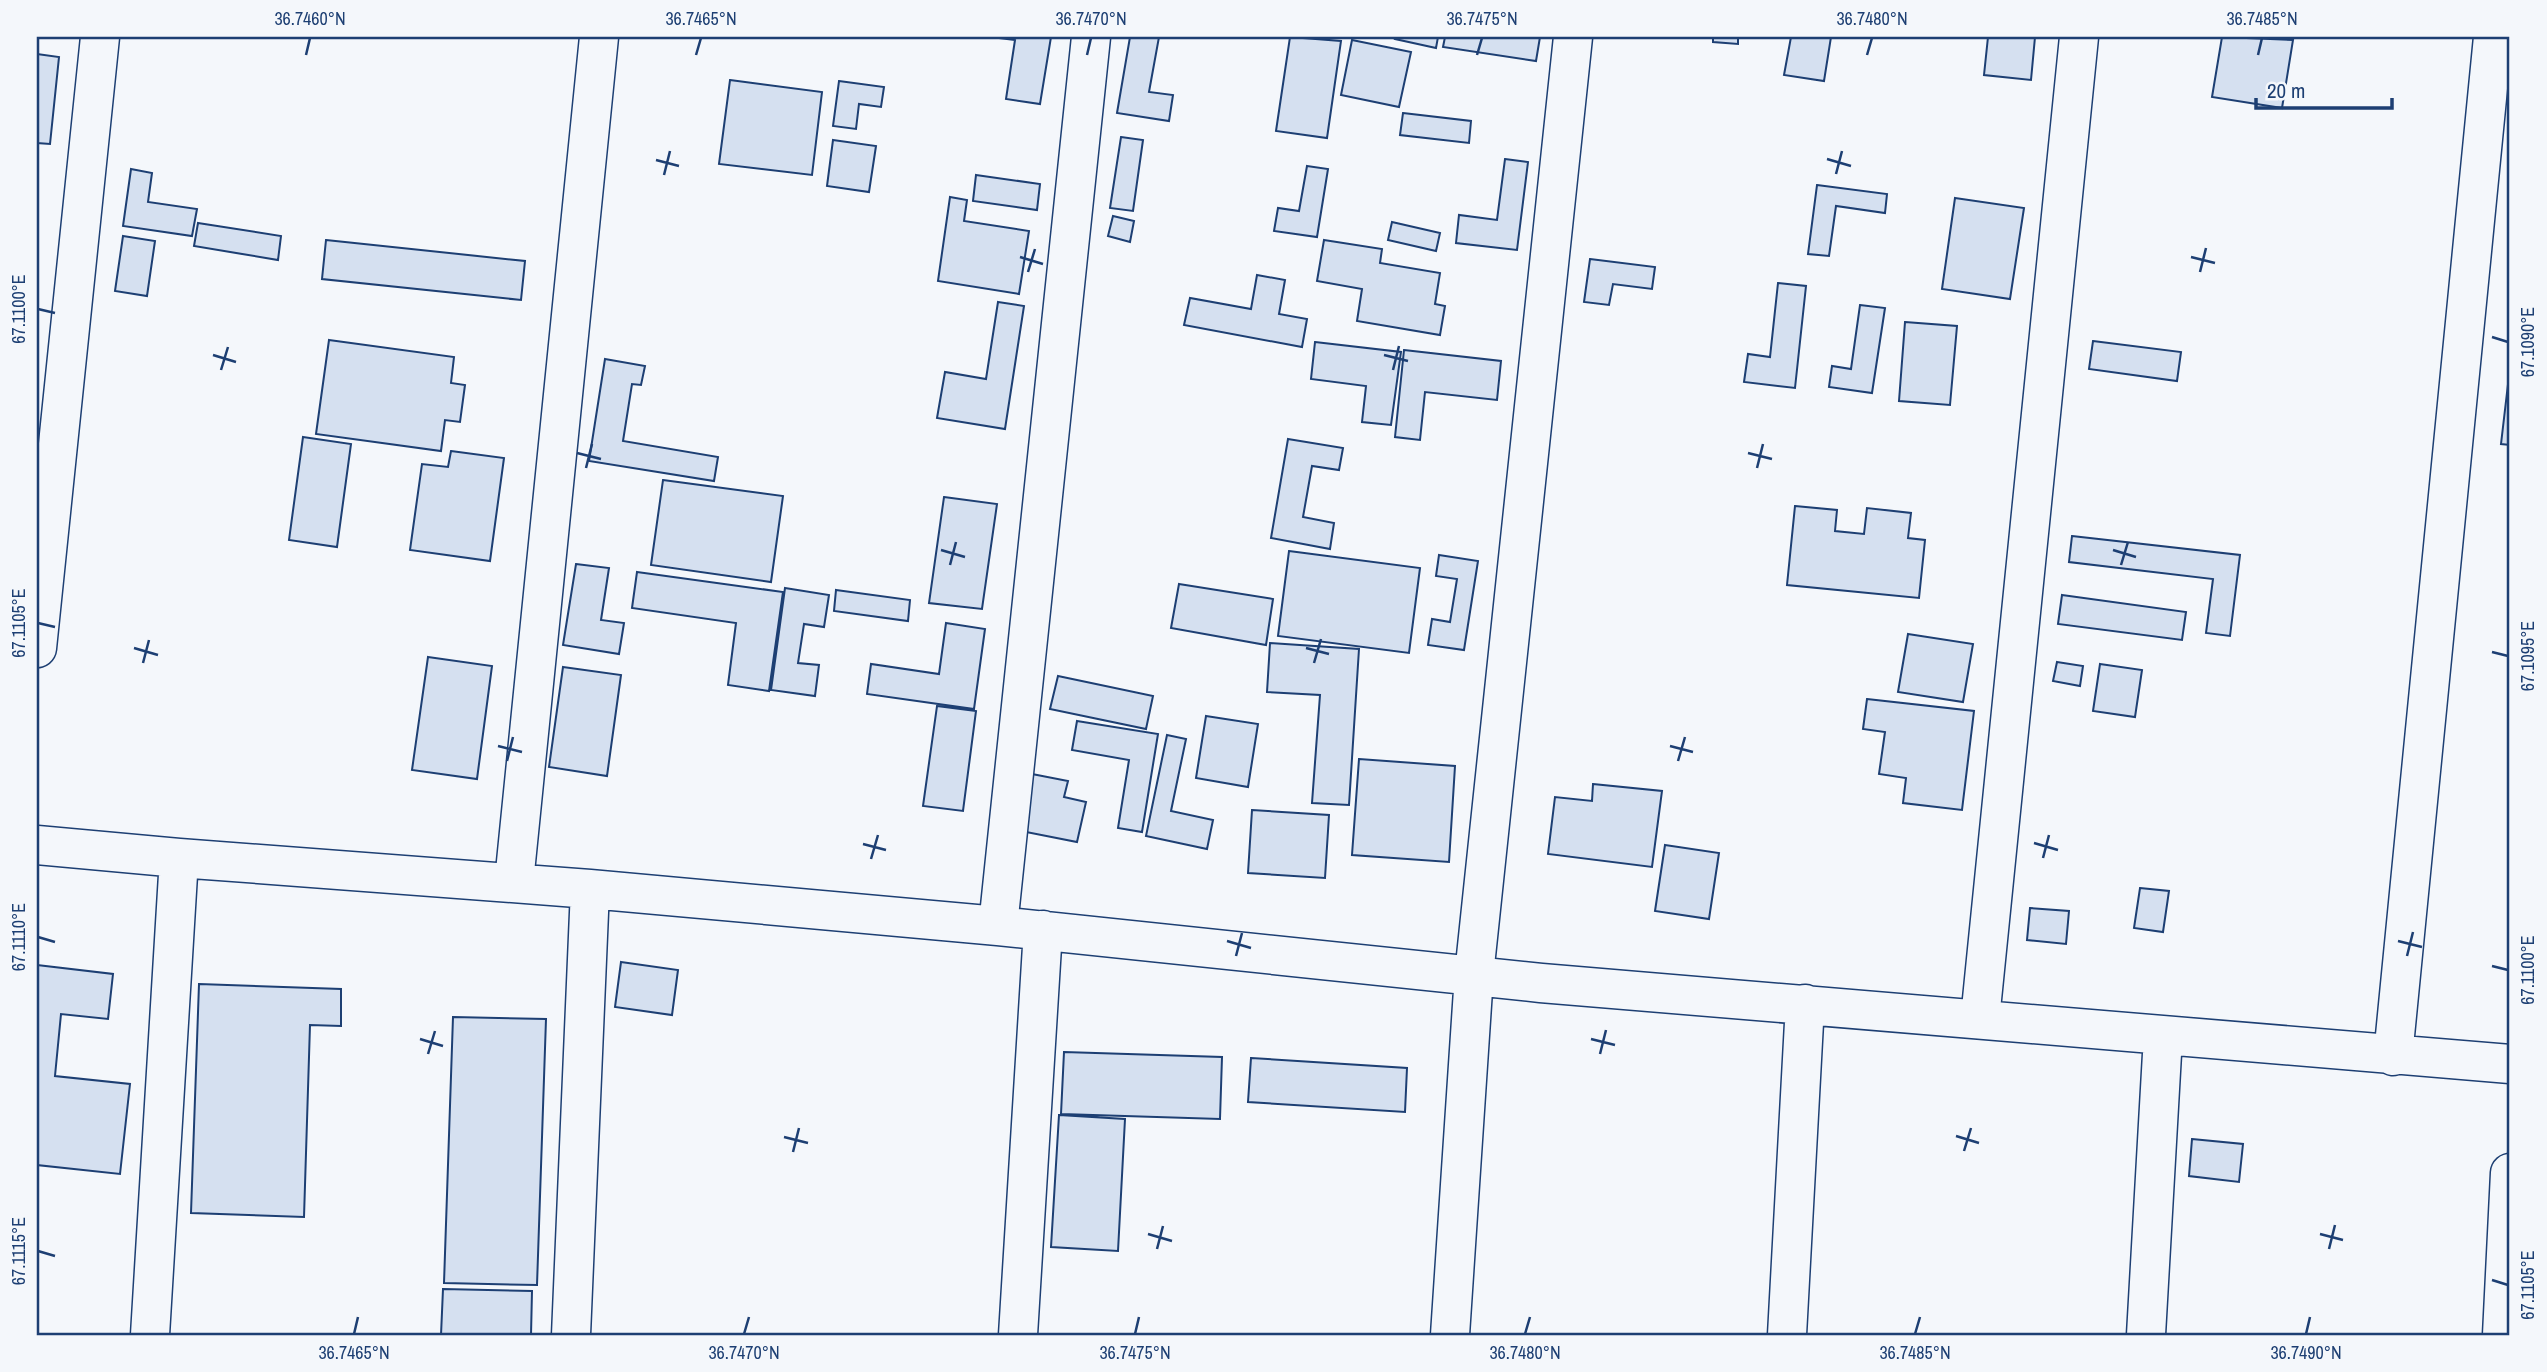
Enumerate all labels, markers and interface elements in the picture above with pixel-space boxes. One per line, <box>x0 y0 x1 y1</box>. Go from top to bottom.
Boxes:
text: 36.7460°N <box>274 6 346 31</box>
text: 36.7465°N <box>665 6 737 31</box>
text: 36.7470°N <box>1055 6 1127 31</box>
text: 36.7475°N <box>1446 6 1518 31</box>
text: 36.7480°N <box>1836 6 1908 31</box>
text: 36.7485°N <box>2226 6 2298 31</box>
scale bar <box>2256 66 2393 110</box>
text: 20 m <box>2267 76 2305 105</box>
text: 67.1100°E <box>6 274 31 344</box>
text: 67.1090°E <box>2515 307 2540 377</box>
text: 67.1105°E <box>6 588 31 658</box>
text: 67.1095°E <box>2515 621 2540 691</box>
text: 67.1110°E <box>6 903 31 971</box>
text: 67.1100°E <box>2515 935 2540 1005</box>
text: 67.1115°E <box>6 1217 31 1285</box>
text: 67.1105°E <box>2515 1250 2540 1320</box>
text: 36.7465°N <box>318 1340 390 1365</box>
text: 36.7470°N <box>708 1340 780 1365</box>
text: 36.7475°N <box>1099 1340 1171 1365</box>
text: 36.7480°N <box>1489 1340 1561 1365</box>
text: 36.7485°N <box>1879 1340 1951 1365</box>
text: 36.7490°N <box>2270 1340 2342 1365</box>

